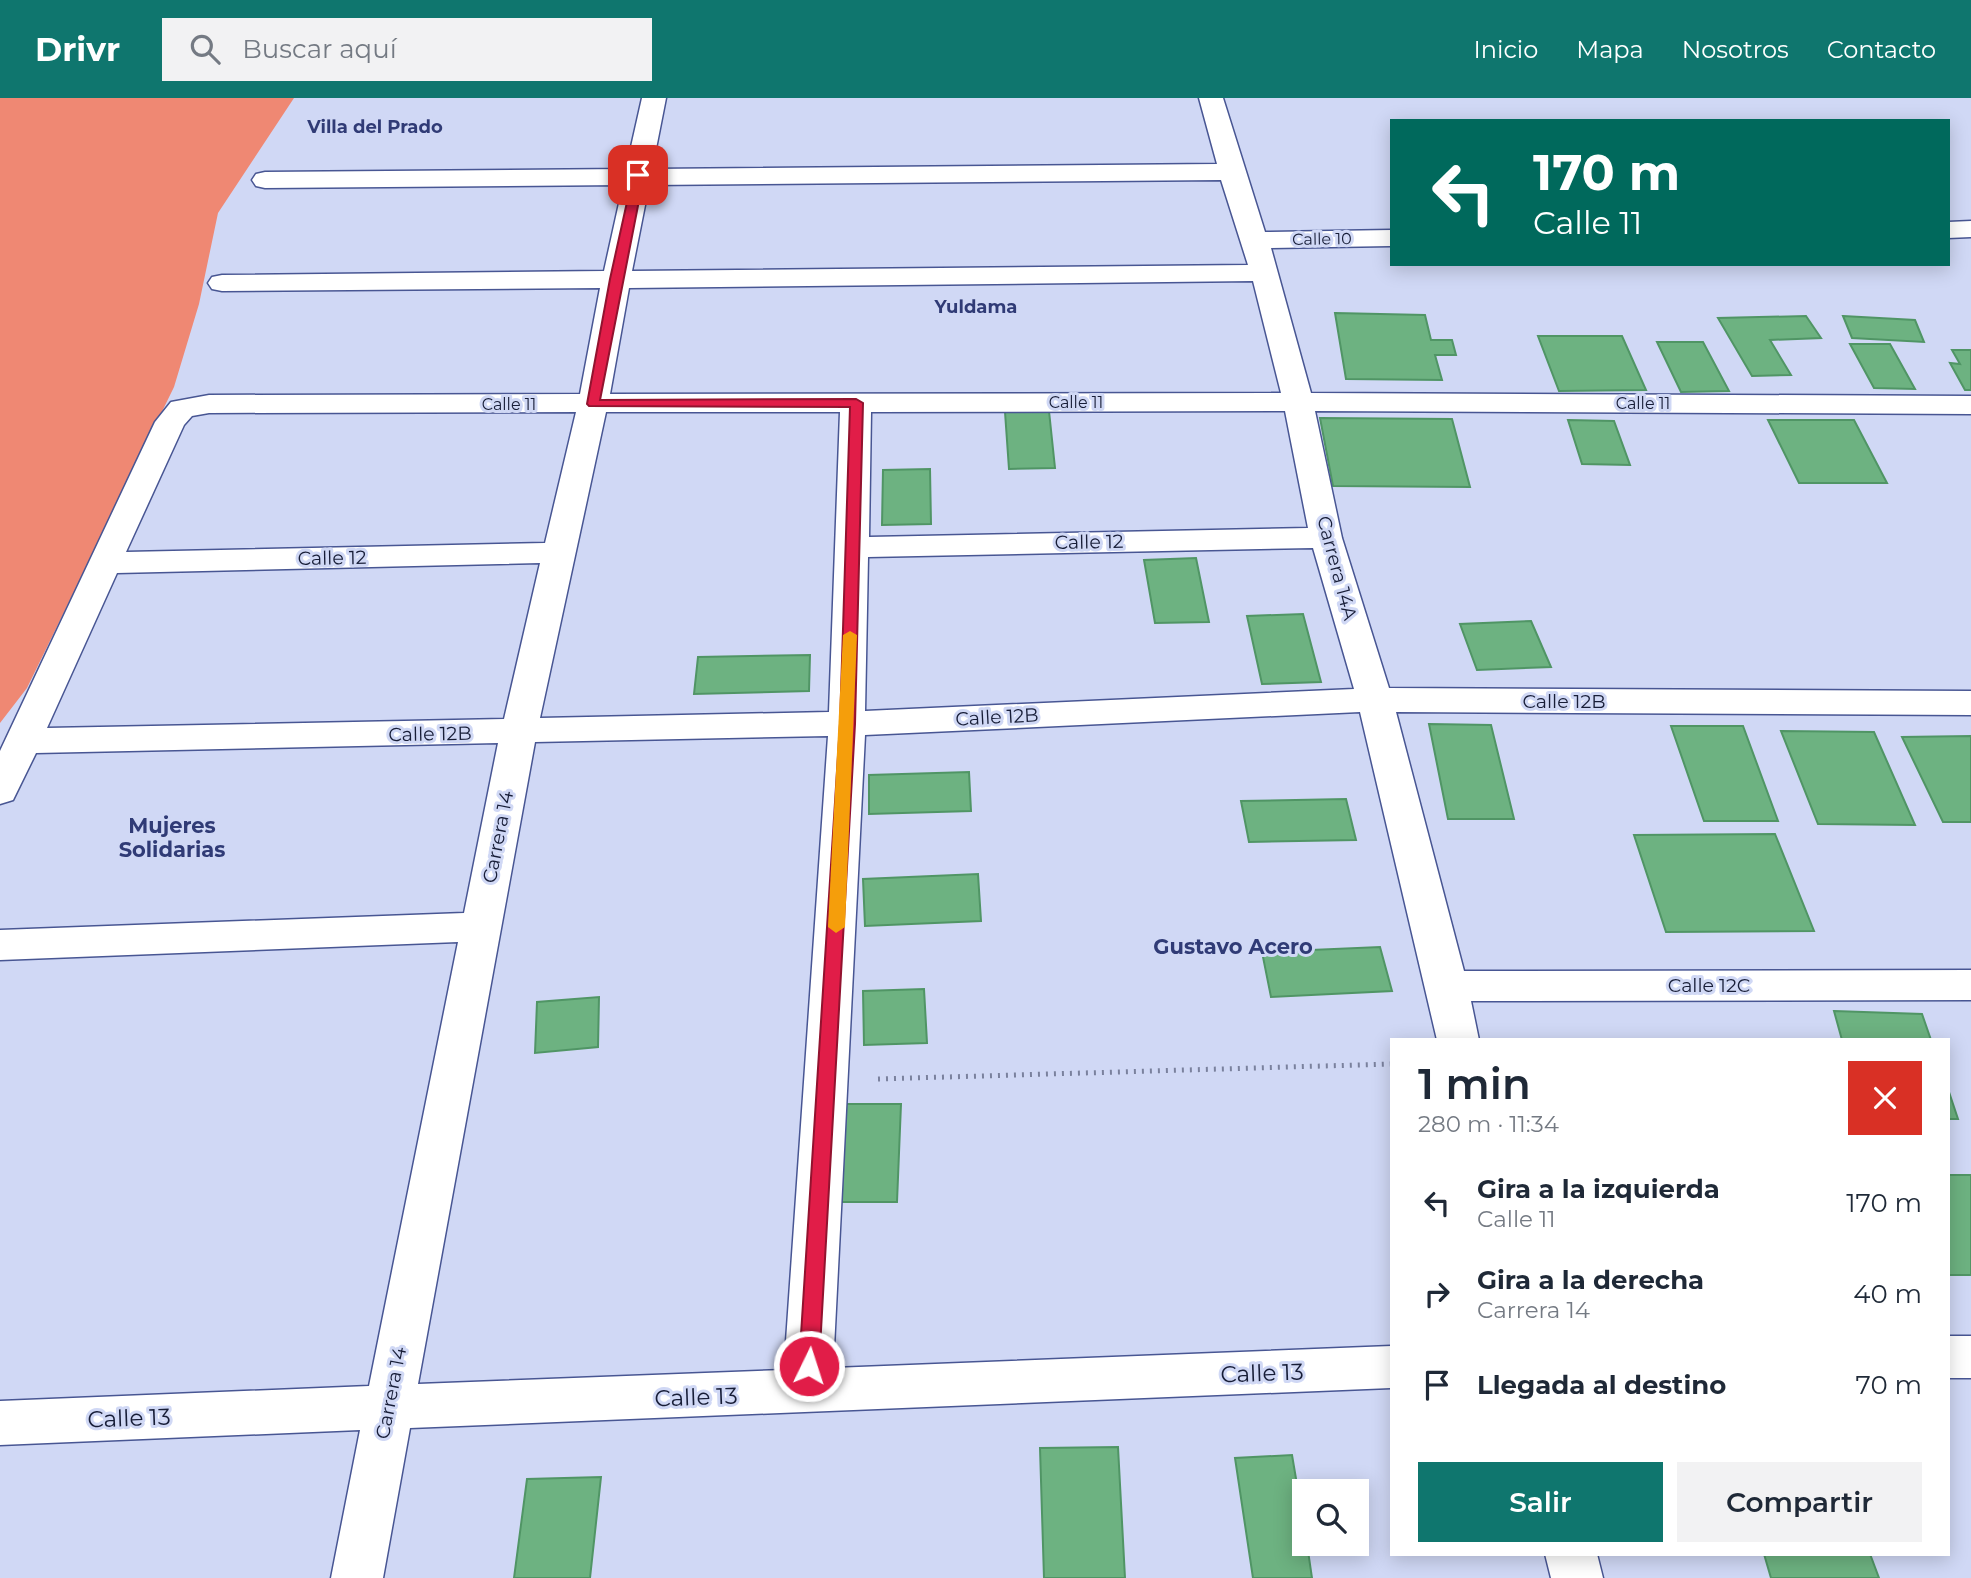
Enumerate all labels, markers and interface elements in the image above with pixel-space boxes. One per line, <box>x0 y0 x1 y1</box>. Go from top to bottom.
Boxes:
search box <box>162 18 652 81</box>
text: Drivr <box>35 29 120 69</box>
icon: search <box>186 30 224 68</box>
text: Buscar aquí <box>242 33 397 65</box>
text: Inicio <box>1473 35 1538 64</box>
text: Mapa <box>1576 35 1644 64</box>
text: Nosotros <box>1682 35 1789 64</box>
text: Contacto <box>1827 35 1936 64</box>
district label: Villa del Prado <box>306 116 443 138</box>
text: 170 m <box>1533 143 1680 202</box>
pin <box>608 145 668 205</box>
icon: left <box>1418 147 1509 238</box>
icon: arrive <box>619 156 657 194</box>
text: Calle 11 <box>1533 203 1642 242</box>
street label: Calle 10 <box>1292 229 1352 249</box>
district label: Yuldama <box>934 296 1017 318</box>
street label: Calle 11 <box>1049 393 1103 412</box>
street label: Calle 11 <box>1616 394 1670 413</box>
street label: Calle 11 <box>482 395 536 414</box>
street label: Carrera 14A <box>1312 513 1362 623</box>
street label: Calle 12 <box>1054 530 1124 554</box>
street label: Calle 12 <box>297 546 367 570</box>
street label: Calle 12B <box>1522 690 1606 713</box>
street label: Calle 12B <box>955 703 1039 731</box>
street label: Calle 12B <box>388 722 472 746</box>
street label: Carrera 14 <box>478 789 518 885</box>
district label: Mujeres Solidarias <box>119 813 225 862</box>
district label: Gustavo Acero <box>1153 934 1313 959</box>
street label: Calle 12C <box>1668 974 1750 997</box>
text: 1 min <box>1418 1058 1531 1110</box>
button: close <box>1848 1061 1922 1135</box>
text: 280 m · 11:34 <box>1418 1110 1559 1138</box>
text: Gira a la izquierda <box>1477 1173 1720 1205</box>
icon: left <box>1418 1184 1456 1222</box>
text: 170 m <box>1846 1187 1922 1219</box>
text: Calle 11 <box>1477 1205 1556 1233</box>
text: Gira a la derecha <box>1477 1264 1704 1296</box>
icon: right <box>1418 1275 1456 1313</box>
text: 40 m <box>1853 1278 1922 1310</box>
text: Carrera 14 <box>1477 1296 1590 1324</box>
position arrow <box>772 1329 846 1403</box>
street label: Carrera 14 <box>371 1345 411 1441</box>
street label: Calle 13 <box>1220 1358 1304 1388</box>
icon: arrive <box>1418 1366 1456 1404</box>
text: Llegada al destino <box>1477 1369 1726 1401</box>
text: 70 m <box>1856 1369 1922 1401</box>
street label: Calle 13 <box>654 1382 738 1412</box>
street label: Calle 13 <box>87 1403 171 1433</box>
button: Salir <box>1418 1462 1663 1542</box>
button: Compartir <box>1677 1462 1922 1542</box>
map controls <box>1292 1479 1369 1556</box>
button: search <box>1292 1479 1369 1556</box>

